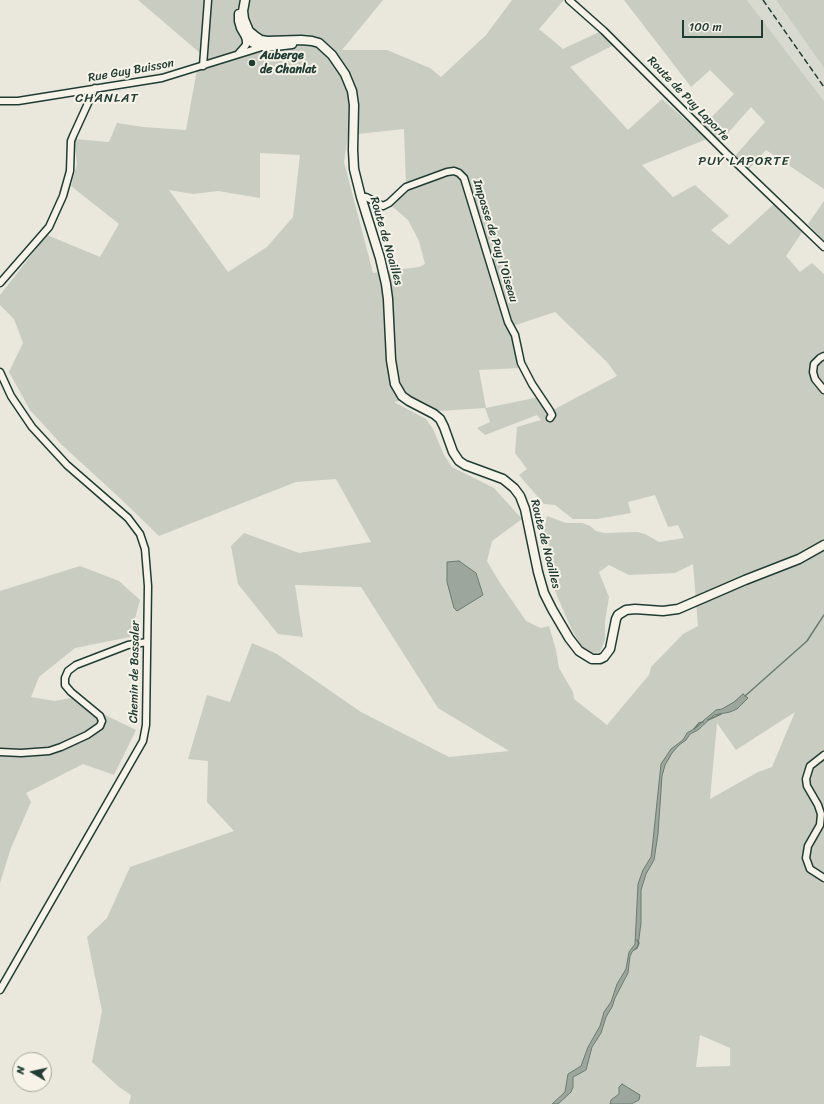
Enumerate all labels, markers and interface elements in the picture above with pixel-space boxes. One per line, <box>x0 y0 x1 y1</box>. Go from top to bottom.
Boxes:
scale bar <box>684 12 765 38</box>
text: 100 m <box>689 16 722 38</box>
place label: Auberge de Chanlat <box>260 49 317 77</box>
street label: Route de Puy Laporte <box>644 54 732 144</box>
street label: Rue Guy Buisson <box>87 56 175 86</box>
marker: Auberge de Chanlat <box>247 58 257 68</box>
district label: CHANLAT <box>75 91 139 107</box>
district label: PUY LAPORTE <box>699 154 789 170</box>
street label: Impasse de Puy l'Oiseau <box>469 178 521 304</box>
street label: Route de Noailles <box>367 195 405 287</box>
street label: Route de Noailles <box>527 498 563 590</box>
street label: Chemin de Bassaler <box>127 621 143 723</box>
north arrow <box>12 1052 52 1092</box>
text: N <box>11 1065 31 1075</box>

